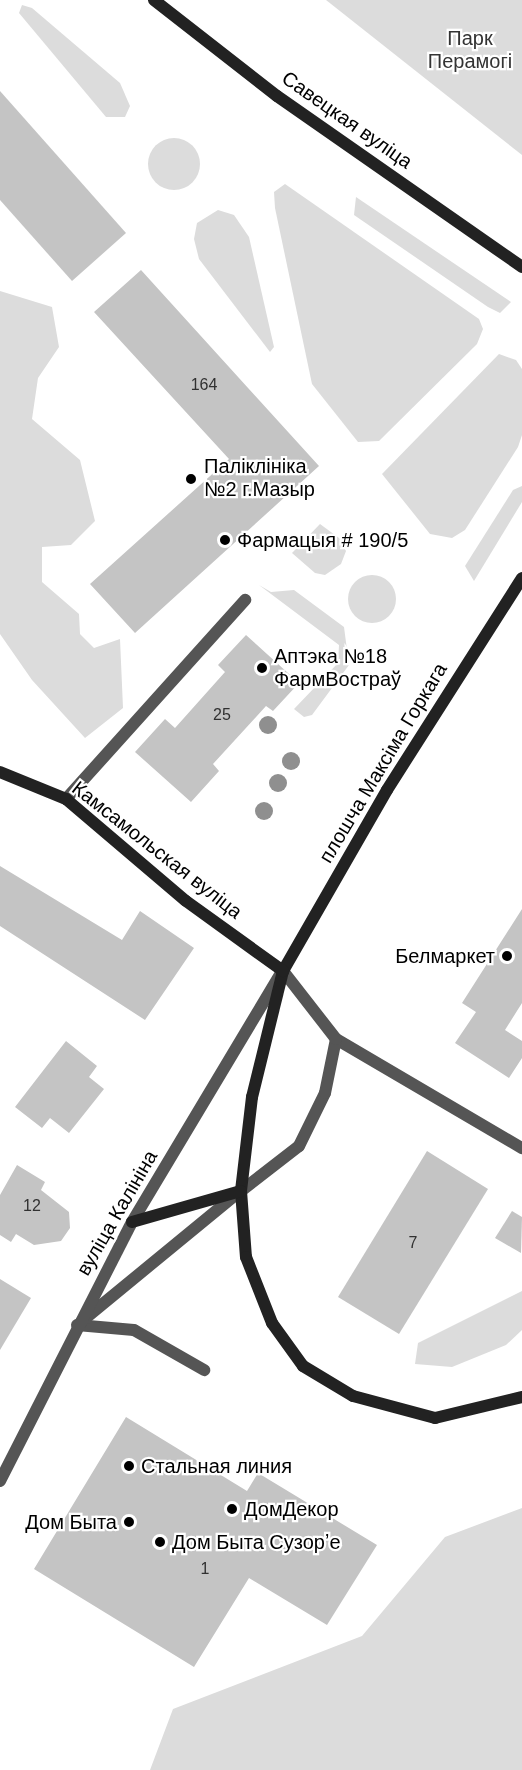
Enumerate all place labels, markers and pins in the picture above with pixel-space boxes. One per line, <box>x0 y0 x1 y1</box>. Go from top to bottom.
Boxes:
place label: Паліклініка №2 г.Мазыр <box>204 455 315 502</box>
marker: Паліклініка №2 г.Мазыр <box>182 470 200 488</box>
place label: Фармацыя # 190/5 <box>237 528 408 552</box>
marker: Фармацыя # 190/5 <box>218 533 232 547</box>
place label: Аптэка №18 ФармВостраў <box>274 644 401 691</box>
marker: Аптэка №18 ФармВостраў <box>255 661 269 675</box>
place label: Белмаркет <box>395 944 495 968</box>
marker: Белмаркет <box>500 949 514 963</box>
place label: Стальная линия <box>141 1454 292 1478</box>
marker: Стальная линия <box>122 1459 136 1473</box>
place label: ДомДекор <box>244 1497 339 1521</box>
marker: ДомДекор <box>225 1502 239 1516</box>
place label: Дом Быта <box>25 1510 117 1534</box>
marker: Дом Быта <box>122 1515 136 1529</box>
place label: Дом Быта Сузорʼе <box>172 1530 341 1554</box>
marker: Дом Быта Сузорʼе <box>153 1535 167 1549</box>

